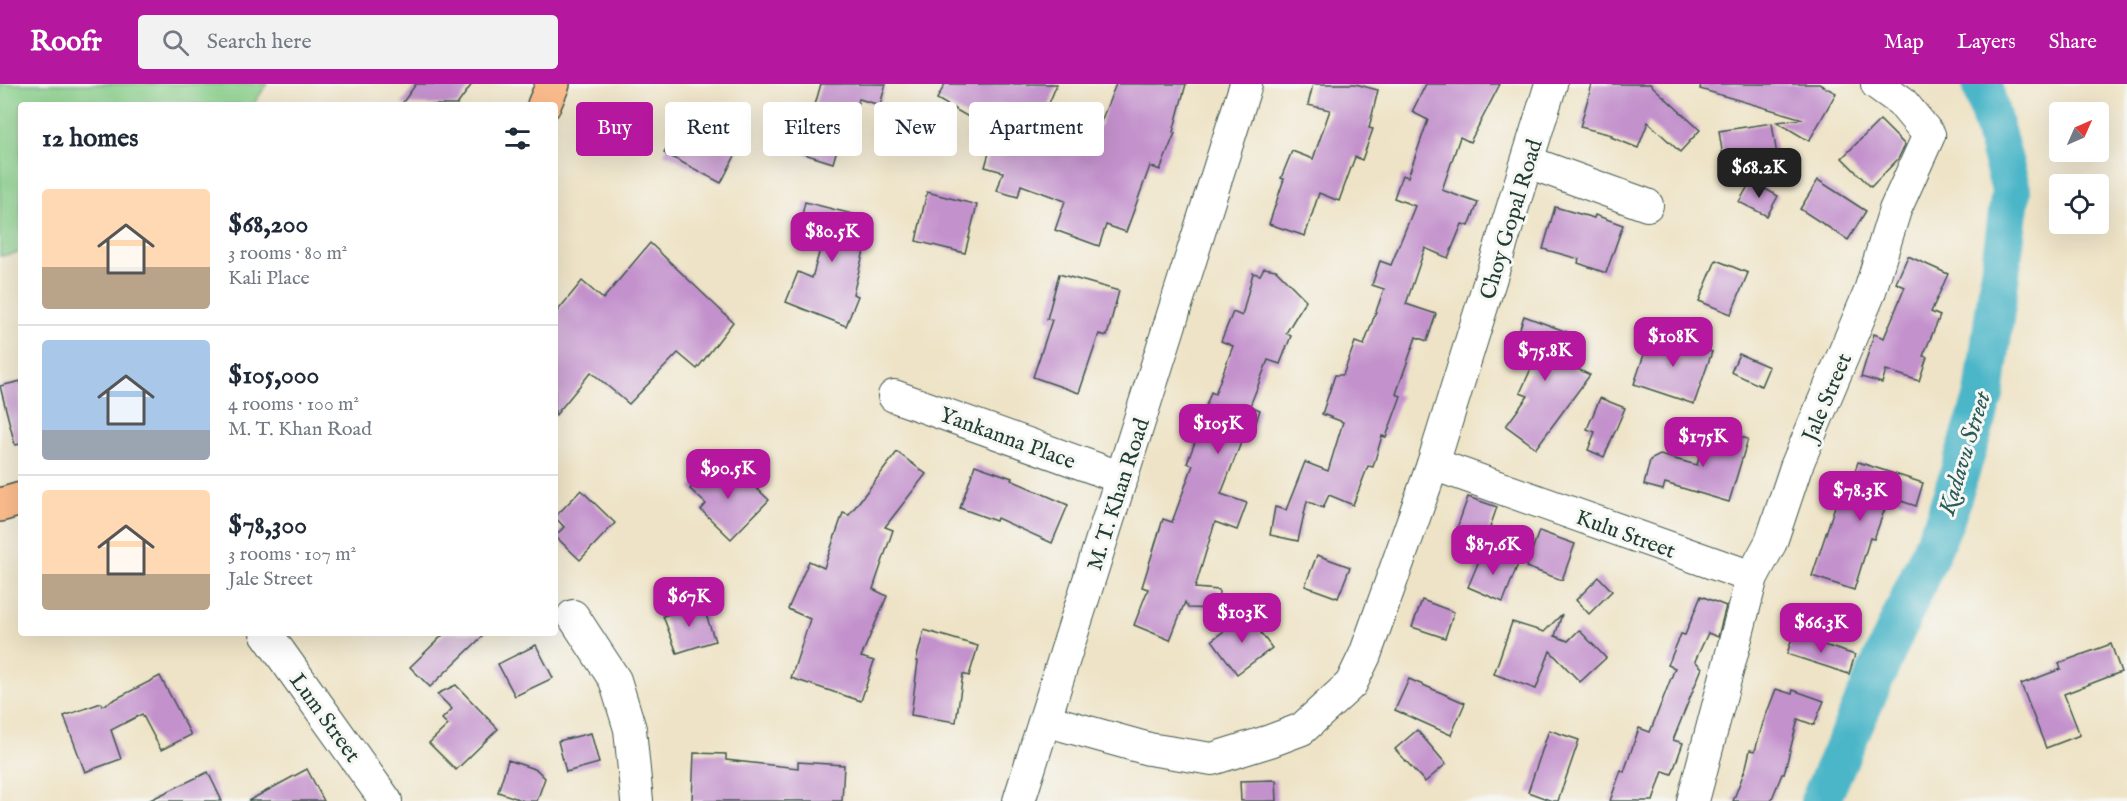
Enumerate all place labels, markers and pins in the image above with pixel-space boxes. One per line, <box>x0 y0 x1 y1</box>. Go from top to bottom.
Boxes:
pin: $68.2K <box>1710 148 1808 199</box>
pin: $80.5K <box>783 212 881 263</box>
pin: $108K <box>1631 317 1715 368</box>
pin: $75.8K <box>1496 331 1594 382</box>
pin: $105K <box>1176 404 1260 455</box>
pin: $175K <box>1661 417 1745 468</box>
pin: $90.5K <box>679 449 777 500</box>
pin: $78.3K <box>1811 471 1909 522</box>
pin: $87.6K <box>1444 525 1542 576</box>
pin: $67K <box>653 577 725 628</box>
pin: $103K <box>1200 593 1284 644</box>
pin: $66.3K <box>1772 603 1870 654</box>

